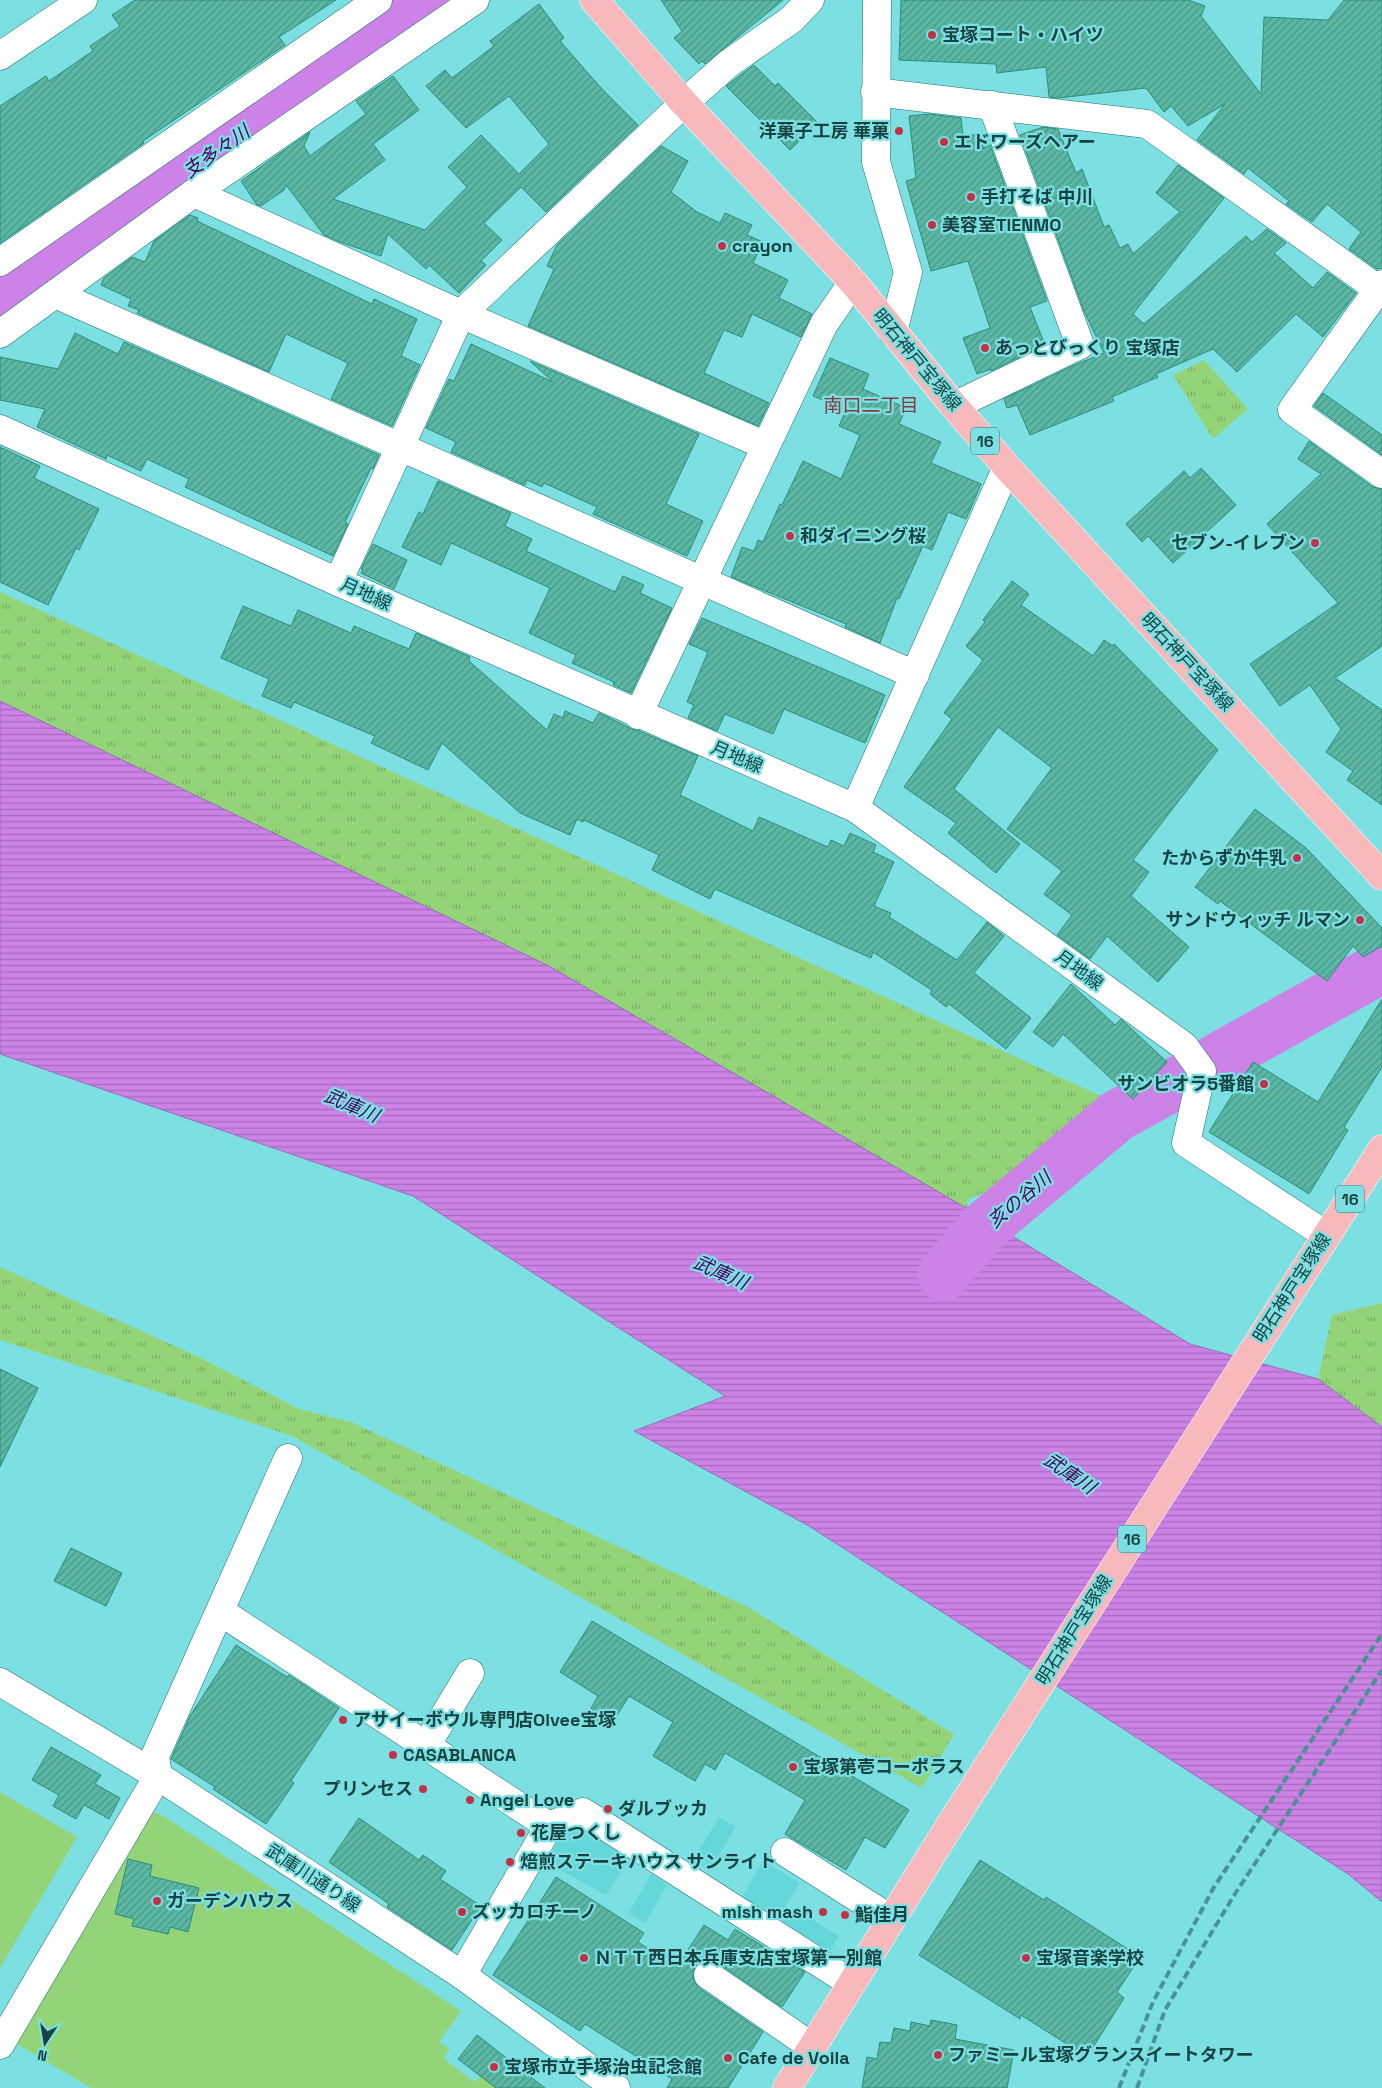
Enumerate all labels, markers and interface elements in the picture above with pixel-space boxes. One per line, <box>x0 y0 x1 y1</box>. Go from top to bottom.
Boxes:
place label: 宝塚コート・ハイツ <box>942 23 1104 46</box>
marker: 宝塚コート・ハイツ <box>926 29 938 41</box>
water label: 支多々川 <box>178 118 256 183</box>
place label: 洋菓子工房 華菓 <box>758 119 889 142</box>
marker: 洋菓子工房 華菓 <box>893 125 905 137</box>
place label: エドワーズヘアー <box>954 130 1096 153</box>
marker: エドワーズヘアー <box>938 136 950 148</box>
place label: 手打そば 中川 <box>981 185 1094 208</box>
marker: 手打そば 中川 <box>965 191 977 203</box>
place label: 美容室TIENMO <box>942 213 1061 236</box>
marker: 美容室TIENMO <box>926 219 938 231</box>
place label: crayon <box>732 234 793 257</box>
marker: crayon <box>716 240 728 252</box>
street label: 明石神戸宝塚線 <box>868 304 967 415</box>
place label: あっとびっくり 宝塚店 <box>995 336 1180 359</box>
marker: あっとびっくり 宝塚店 <box>979 342 991 354</box>
district label: 南口二丁目 <box>823 393 919 418</box>
road number: 16 <box>971 428 999 454</box>
place label: 和ダイニング桜 <box>800 524 926 547</box>
marker: 和ダイニング桜 <box>784 530 796 542</box>
place label: セブン-イレブン <box>1171 531 1305 554</box>
marker: セブン-イレブン <box>1309 537 1321 549</box>
street label: 月地線 <box>337 572 396 615</box>
street label: 明石神戸宝塚線 <box>1136 608 1239 716</box>
street label: 月地線 <box>708 735 767 778</box>
place label: たからずか牛乳 <box>1161 846 1287 869</box>
marker: たからずか牛乳 <box>1291 852 1303 864</box>
place label: サンドウィッチ ルマン <box>1165 908 1350 931</box>
marker: サンドウィッチ ルマン <box>1354 914 1366 926</box>
street label: 月地線 <box>1051 944 1108 995</box>
place label: サンビオラ5番館 <box>1117 1072 1254 1095</box>
marker: サンビオラ5番館 <box>1258 1078 1270 1090</box>
water label: 武庫川 <box>321 1083 385 1129</box>
water label: 亥の谷川 <box>982 1164 1058 1233</box>
road number: 16 <box>1336 1186 1364 1212</box>
street label: 明石神戸宝塚線 <box>1248 1229 1336 1347</box>
water label: 武庫川 <box>690 1249 754 1296</box>
water label: 武庫川 <box>1039 1447 1102 1501</box>
road number: 16 <box>1118 1526 1146 1552</box>
street label: 明石神戸宝塚線 <box>1030 1570 1117 1689</box>
place label: アサイーボウル専門店Olvee宝塚 <box>353 1708 616 1731</box>
marker: アサイーボウル専門店Olvee宝塚 <box>337 1714 349 1726</box>
place label: CASABLANCA <box>403 1743 517 1766</box>
marker: CASABLANCA <box>387 1749 399 1761</box>
place label: 宝塚第壱コーポラス <box>803 1755 965 1778</box>
marker: 宝塚第壱コーポラス <box>787 1761 799 1773</box>
place label: プリンセス <box>323 1777 413 1800</box>
marker: プリンセス <box>417 1783 429 1795</box>
place label: Angel Love <box>480 1788 574 1811</box>
marker: Angel Love <box>464 1794 476 1806</box>
place label: ダルブッカ <box>618 1797 708 1820</box>
marker: ダルブッカ <box>602 1803 614 1815</box>
place label: 花屋つくし <box>531 1821 621 1844</box>
marker: 花屋つくし <box>515 1827 527 1839</box>
street label: 武庫川通り線 <box>262 1839 365 1917</box>
place label: 焙煎ステーキハウス サンライト <box>520 1850 777 1873</box>
marker: 焙煎ステーキハウス サンライト <box>504 1856 516 1868</box>
place label: ガーデンハウス <box>167 1889 293 1912</box>
marker: ガーデンハウス <box>151 1895 163 1907</box>
place label: ズッカロチーノ <box>472 1900 597 1923</box>
place label: mish mash <box>722 1900 813 1923</box>
place label: 鮨佳月 <box>855 1903 909 1926</box>
marker: ズッカロチーノ <box>456 1906 468 1918</box>
marker: mish mash <box>817 1906 829 1918</box>
marker: 鮨佳月 <box>839 1909 851 1921</box>
place label: ＮＴＴ西日本兵庫支店宝塚第一別館 <box>594 1946 882 1969</box>
place label: 宝塚音楽学校 <box>1036 1946 1144 1969</box>
marker: ＮＴＴ西日本兵庫支店宝塚第一別館 <box>578 1952 590 1964</box>
marker: 宝塚音楽学校 <box>1020 1952 1032 1964</box>
north arrow <box>20 2018 70 2068</box>
place label: ファミール宝塚グランスイートタワー <box>948 2043 1254 2066</box>
text: N <box>36 2046 49 2065</box>
place label: Cafe de Voila <box>738 2046 850 2069</box>
marker: ファミール宝塚グランスイートタワー <box>932 2049 944 2061</box>
marker: Cafe de Voila <box>722 2052 734 2064</box>
place label: 宝塚市立手塚治虫記念館 <box>504 2055 702 2078</box>
marker: 宝塚市立手塚治虫記念館 <box>488 2061 500 2073</box>

